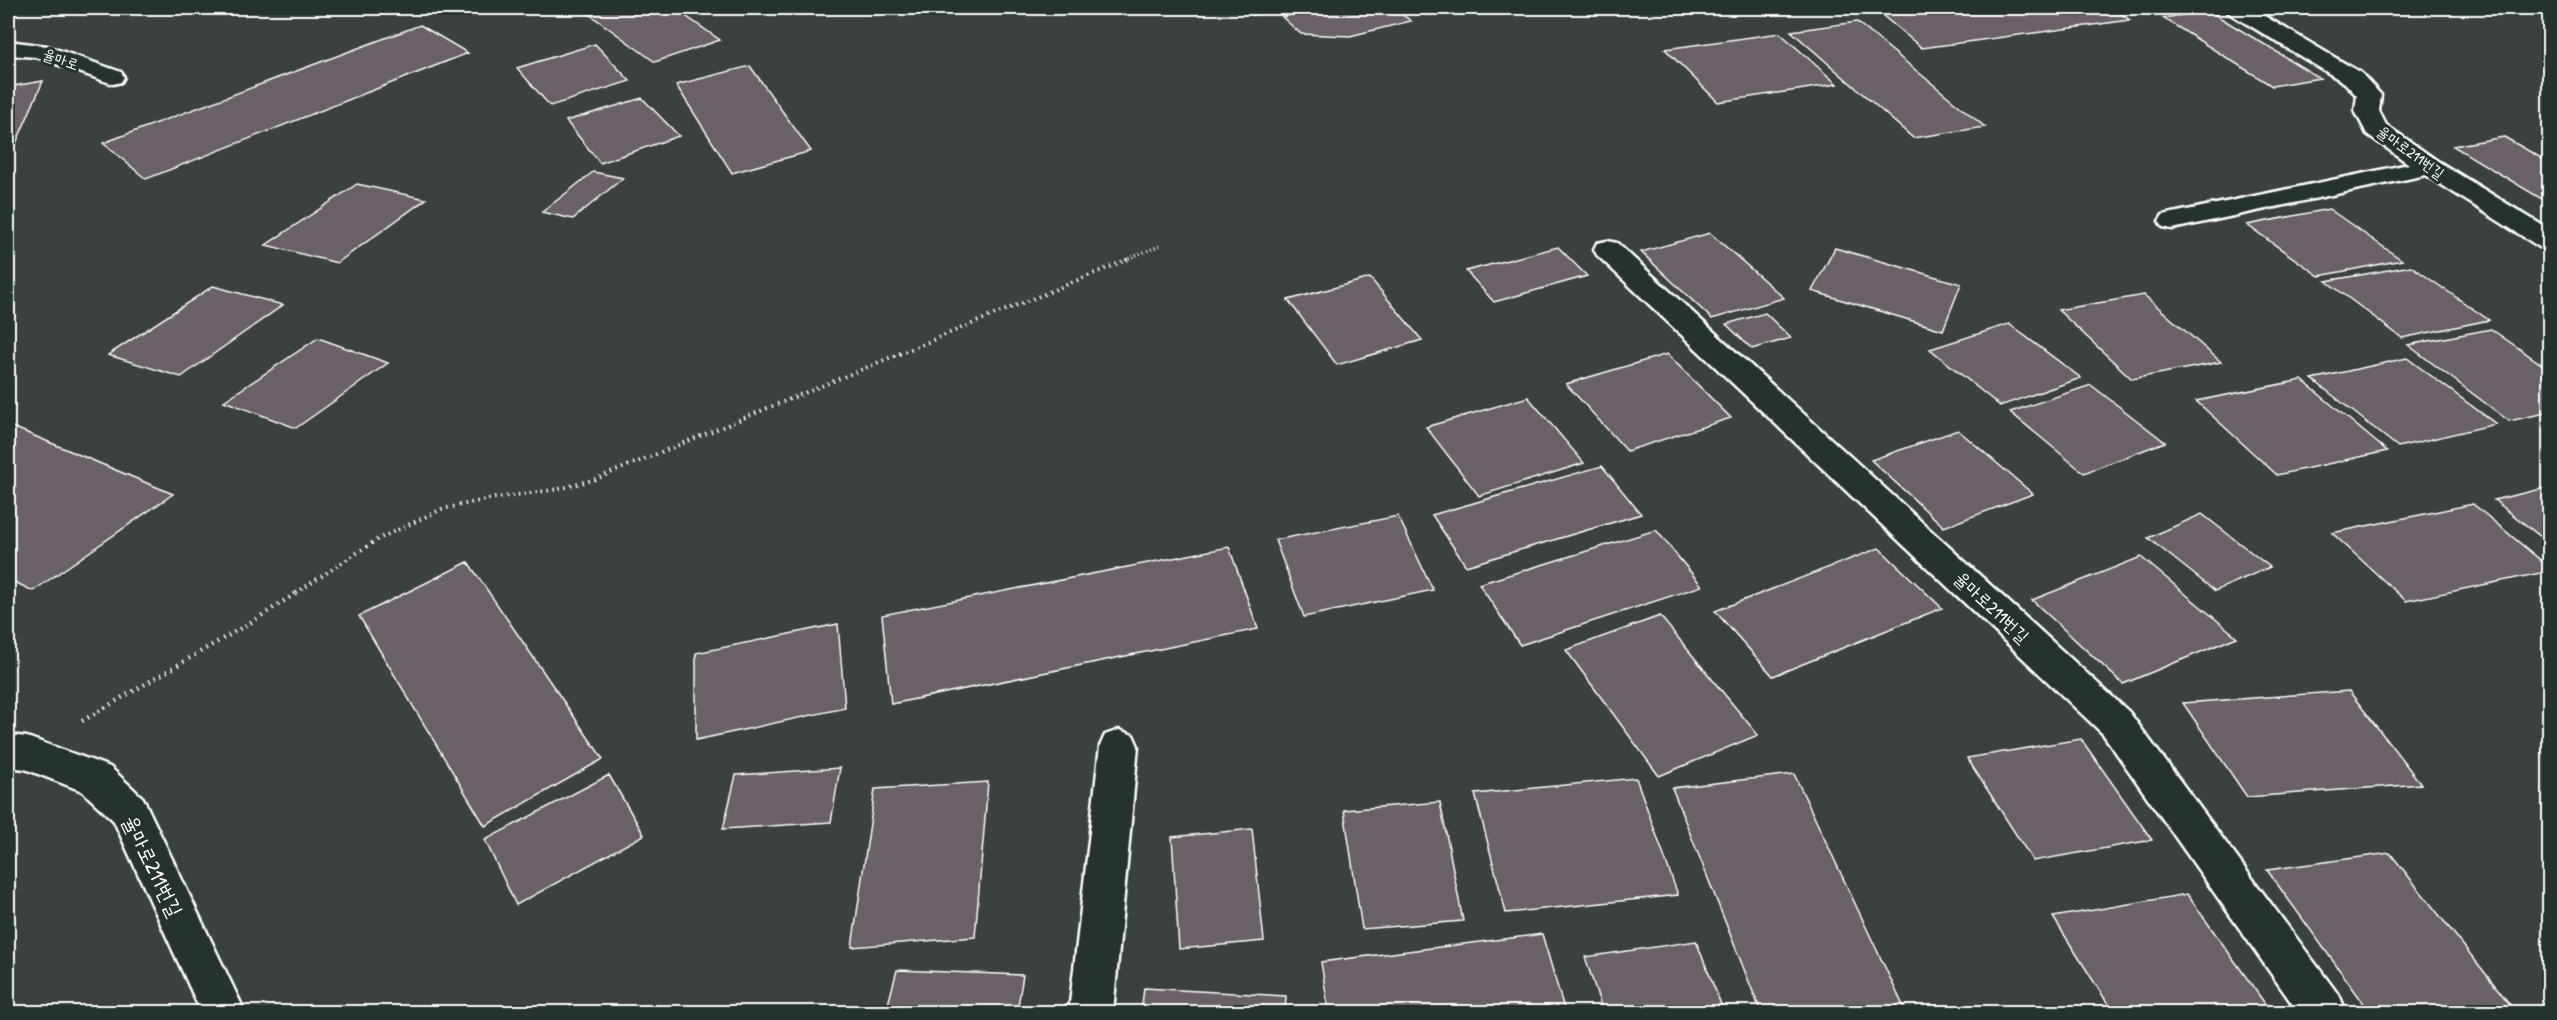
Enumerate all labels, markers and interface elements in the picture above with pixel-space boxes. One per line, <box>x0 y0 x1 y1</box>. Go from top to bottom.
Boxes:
street label: 율마로 <box>40 43 82 75</box>
street label: 율마로211번길 <box>2373 121 2449 183</box>
street label: 율마로211번길 <box>1949 566 2035 649</box>
street label: 율마로211번길 <box>116 810 190 922</box>

